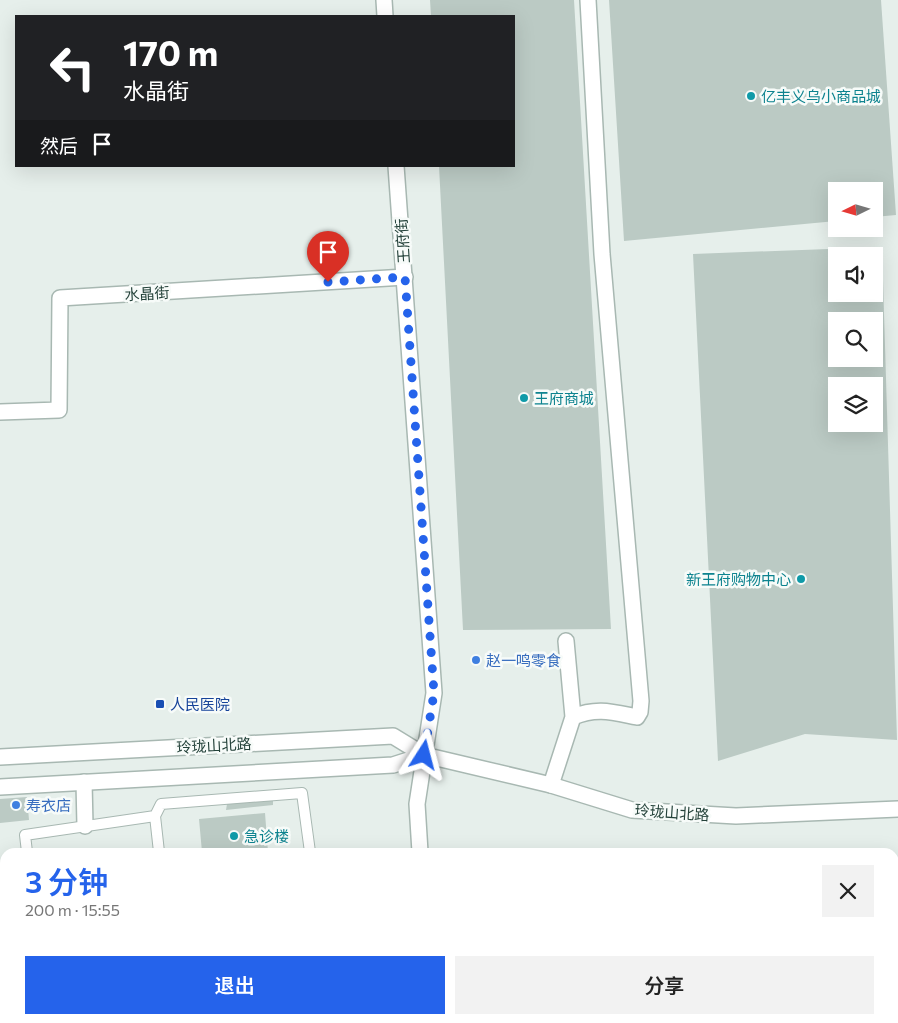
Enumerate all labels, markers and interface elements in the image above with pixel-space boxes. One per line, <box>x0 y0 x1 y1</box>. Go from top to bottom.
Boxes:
text: 170 m <box>123 30 218 73</box>
icon: left <box>40 35 105 100</box>
text: 水晶街 <box>123 77 189 104</box>
place label: 亿丰义乌小商品城 <box>761 87 881 105</box>
marker: 亿丰义乌小商品城 <box>745 90 757 102</box>
icon: arrive <box>88 130 116 158</box>
text: 然后 <box>40 134 78 157</box>
north arrow <box>828 182 882 238</box>
map controls <box>828 182 883 432</box>
street label: 王府街 <box>391 218 413 264</box>
pin <box>307 231 349 282</box>
icon: arrive <box>314 238 342 266</box>
button: sound <box>828 247 883 302</box>
street label: 水晶街 <box>124 283 170 303</box>
button: search <box>828 312 883 367</box>
button: layers <box>828 377 883 432</box>
place label: 王府商城 <box>534 389 594 407</box>
marker: 王府商城 <box>518 392 530 404</box>
place label: 新王府购物中心 <box>686 570 791 588</box>
marker: 新王府购物中心 <box>795 573 807 585</box>
place label: 赵一鸣零食 <box>486 651 561 669</box>
marker: 赵一鸣零食 <box>470 654 482 666</box>
place label: 人民医院 <box>170 695 230 713</box>
marker: 人民医院 <box>154 698 166 710</box>
position arrow <box>397 728 449 780</box>
street label: 玲珑山北路 <box>176 734 252 756</box>
place label: 寿衣店 <box>26 796 71 814</box>
marker: 寿衣店 <box>10 799 22 811</box>
street label: 玲珑山北路 <box>634 800 710 824</box>
place label: 急诊楼 <box>244 827 289 845</box>
marker: 急诊楼 <box>228 830 240 842</box>
text: 3 分钟 <box>25 862 108 899</box>
button: close <box>822 865 874 917</box>
text: 200 m · 15:55 <box>25 900 120 919</box>
button: 退出 <box>25 956 445 1014</box>
button: 分享 <box>455 956 874 1014</box>

